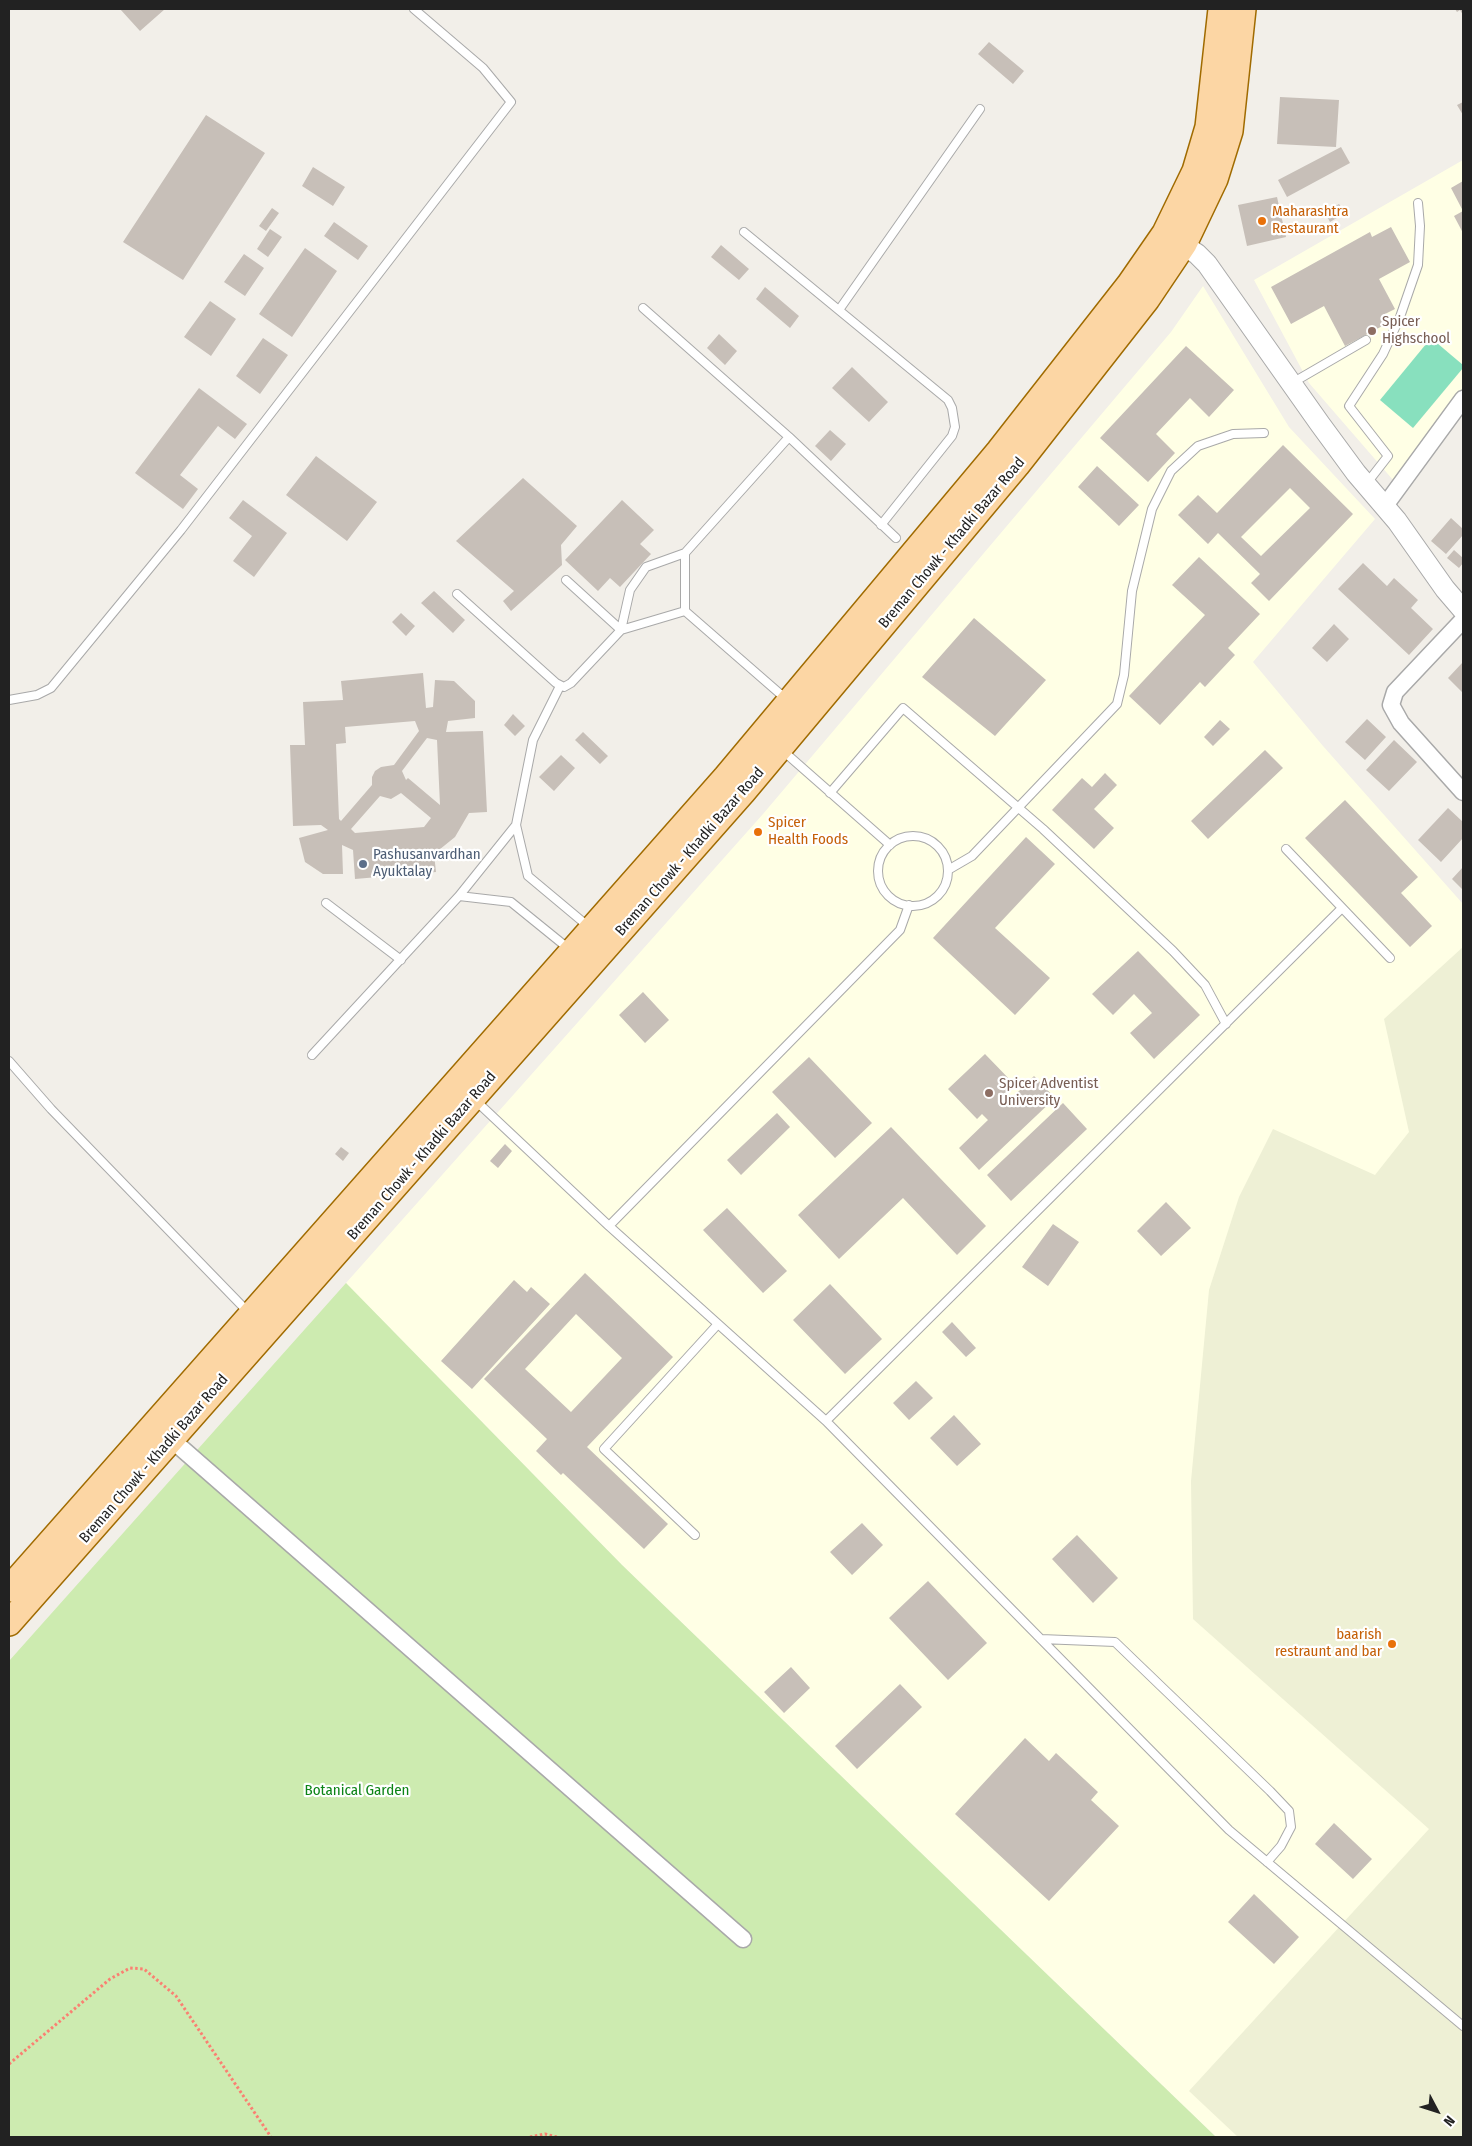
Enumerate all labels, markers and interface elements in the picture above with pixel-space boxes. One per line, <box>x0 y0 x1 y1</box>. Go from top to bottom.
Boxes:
place label: Maharashtra Restaurant <box>1272 203 1349 238</box>
marker: Maharashtra Restaurant <box>1256 215 1268 227</box>
place label: Spicer Highschool <box>1382 313 1450 348</box>
marker: Spicer Highschool <box>1366 325 1378 337</box>
street label: Breman Chowk - Khadki Bazar Road <box>875 454 1029 632</box>
street label: Breman Chowk - Khadki Bazar Road <box>612 764 768 940</box>
place label: Spicer Health Foods <box>768 814 848 849</box>
marker: Spicer Health Foods <box>752 826 764 838</box>
place label: Pashusanvardhan Ayuktalay <box>373 846 481 881</box>
marker: Pashusanvardhan Ayuktalay <box>357 858 369 870</box>
street label: Breman Chowk - Khadki Bazar Road <box>344 1068 500 1244</box>
place label: Spicer Adventist University <box>999 1075 1098 1110</box>
marker: Spicer Adventist University <box>983 1087 995 1099</box>
street label: Breman Chowk - Khadki Bazar Road <box>76 1371 232 1547</box>
place label: baarish restraunt and bar <box>1275 1626 1382 1661</box>
marker: baarish restraunt and bar <box>1386 1638 1398 1650</box>
park label: Botanical Garden <box>305 1782 409 1800</box>
north arrow <box>1412 2086 1462 2136</box>
text: N <box>1440 2112 1458 2130</box>

